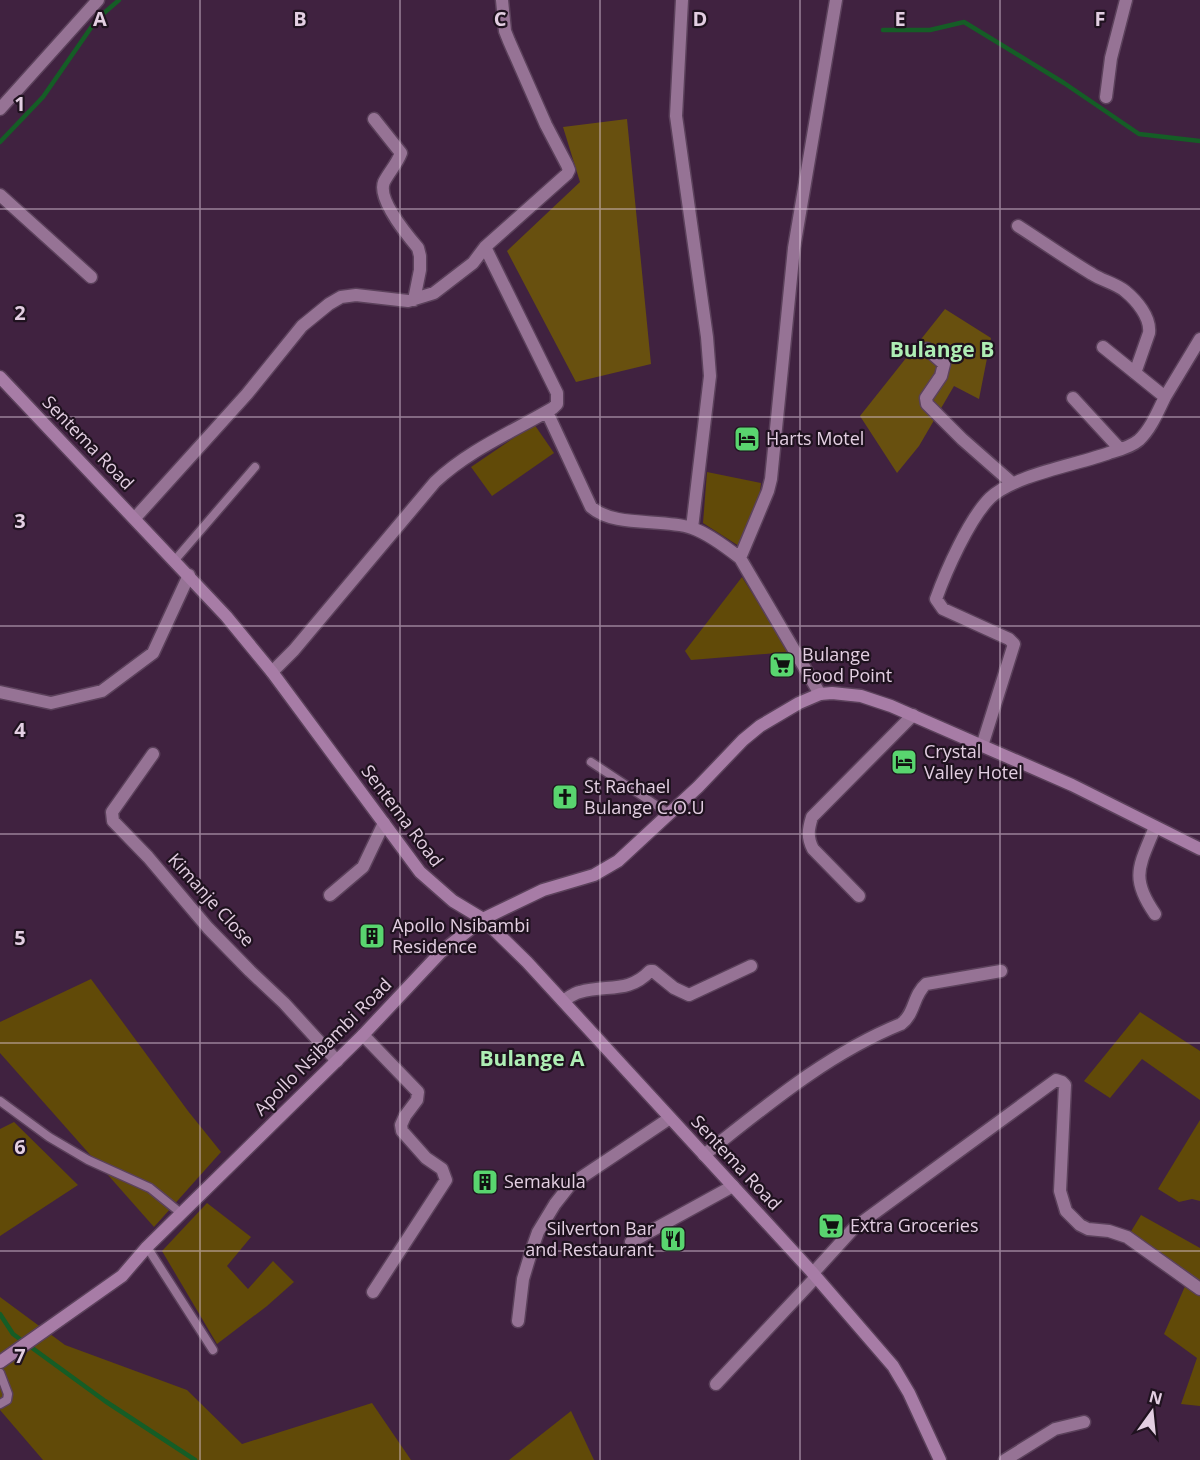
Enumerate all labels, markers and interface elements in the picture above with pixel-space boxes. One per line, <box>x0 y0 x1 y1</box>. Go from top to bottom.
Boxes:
text: A <box>93 5 107 32</box>
text: B <box>293 5 307 32</box>
text: C <box>494 5 507 32</box>
text: D <box>693 5 707 32</box>
text: E <box>894 5 906 32</box>
text: F <box>1095 5 1105 32</box>
text: 1 <box>14 90 26 117</box>
text: 2 <box>14 299 26 326</box>
district label: Bulange B <box>890 335 994 363</box>
street label: Sentema Road <box>38 390 140 494</box>
hotel icon: Harts Motel <box>732 424 762 454</box>
place label: Harts Motel <box>766 426 864 450</box>
text: 3 <box>14 507 26 534</box>
place label: Bulange Food Point <box>802 642 892 687</box>
supermarket icon: Bulange Food Point <box>767 650 797 680</box>
text: 4 <box>14 716 26 743</box>
place label: Crystal Valley Hotel <box>924 739 1023 784</box>
hotel icon: Crystal Valley Hotel <box>889 747 919 777</box>
street label: Sentema Road <box>357 760 449 871</box>
place label: St Rachael Bulange C.O.U <box>584 774 705 819</box>
church icon: St Rachael Bulange C.O.U <box>550 782 580 812</box>
street label: Kimanje Close <box>163 847 260 951</box>
place label: Apollo Nsibambi Residence <box>392 913 530 958</box>
building icon: Apollo Nsibambi Residence <box>357 921 387 951</box>
text: 5 <box>14 924 26 951</box>
street label: Apollo Nsibambi Road <box>248 972 396 1120</box>
district label: Bulange A <box>479 1044 585 1072</box>
street label: Sentema Road <box>686 1110 787 1215</box>
text: 6 <box>14 1133 26 1160</box>
building icon: Semakula <box>470 1167 500 1197</box>
place label: Semakula <box>504 1169 586 1193</box>
supermarket icon: Extra Groceries <box>816 1211 846 1241</box>
place label: Extra Groceries <box>850 1213 978 1237</box>
place label: Silverton Bar and Restaurant <box>525 1216 655 1261</box>
restaurant icon: Silverton Bar and Restaurant <box>658 1224 688 1254</box>
text: 7 <box>14 1342 26 1369</box>
north arrow <box>1122 1382 1182 1442</box>
text: N <box>1147 1385 1165 1410</box>

